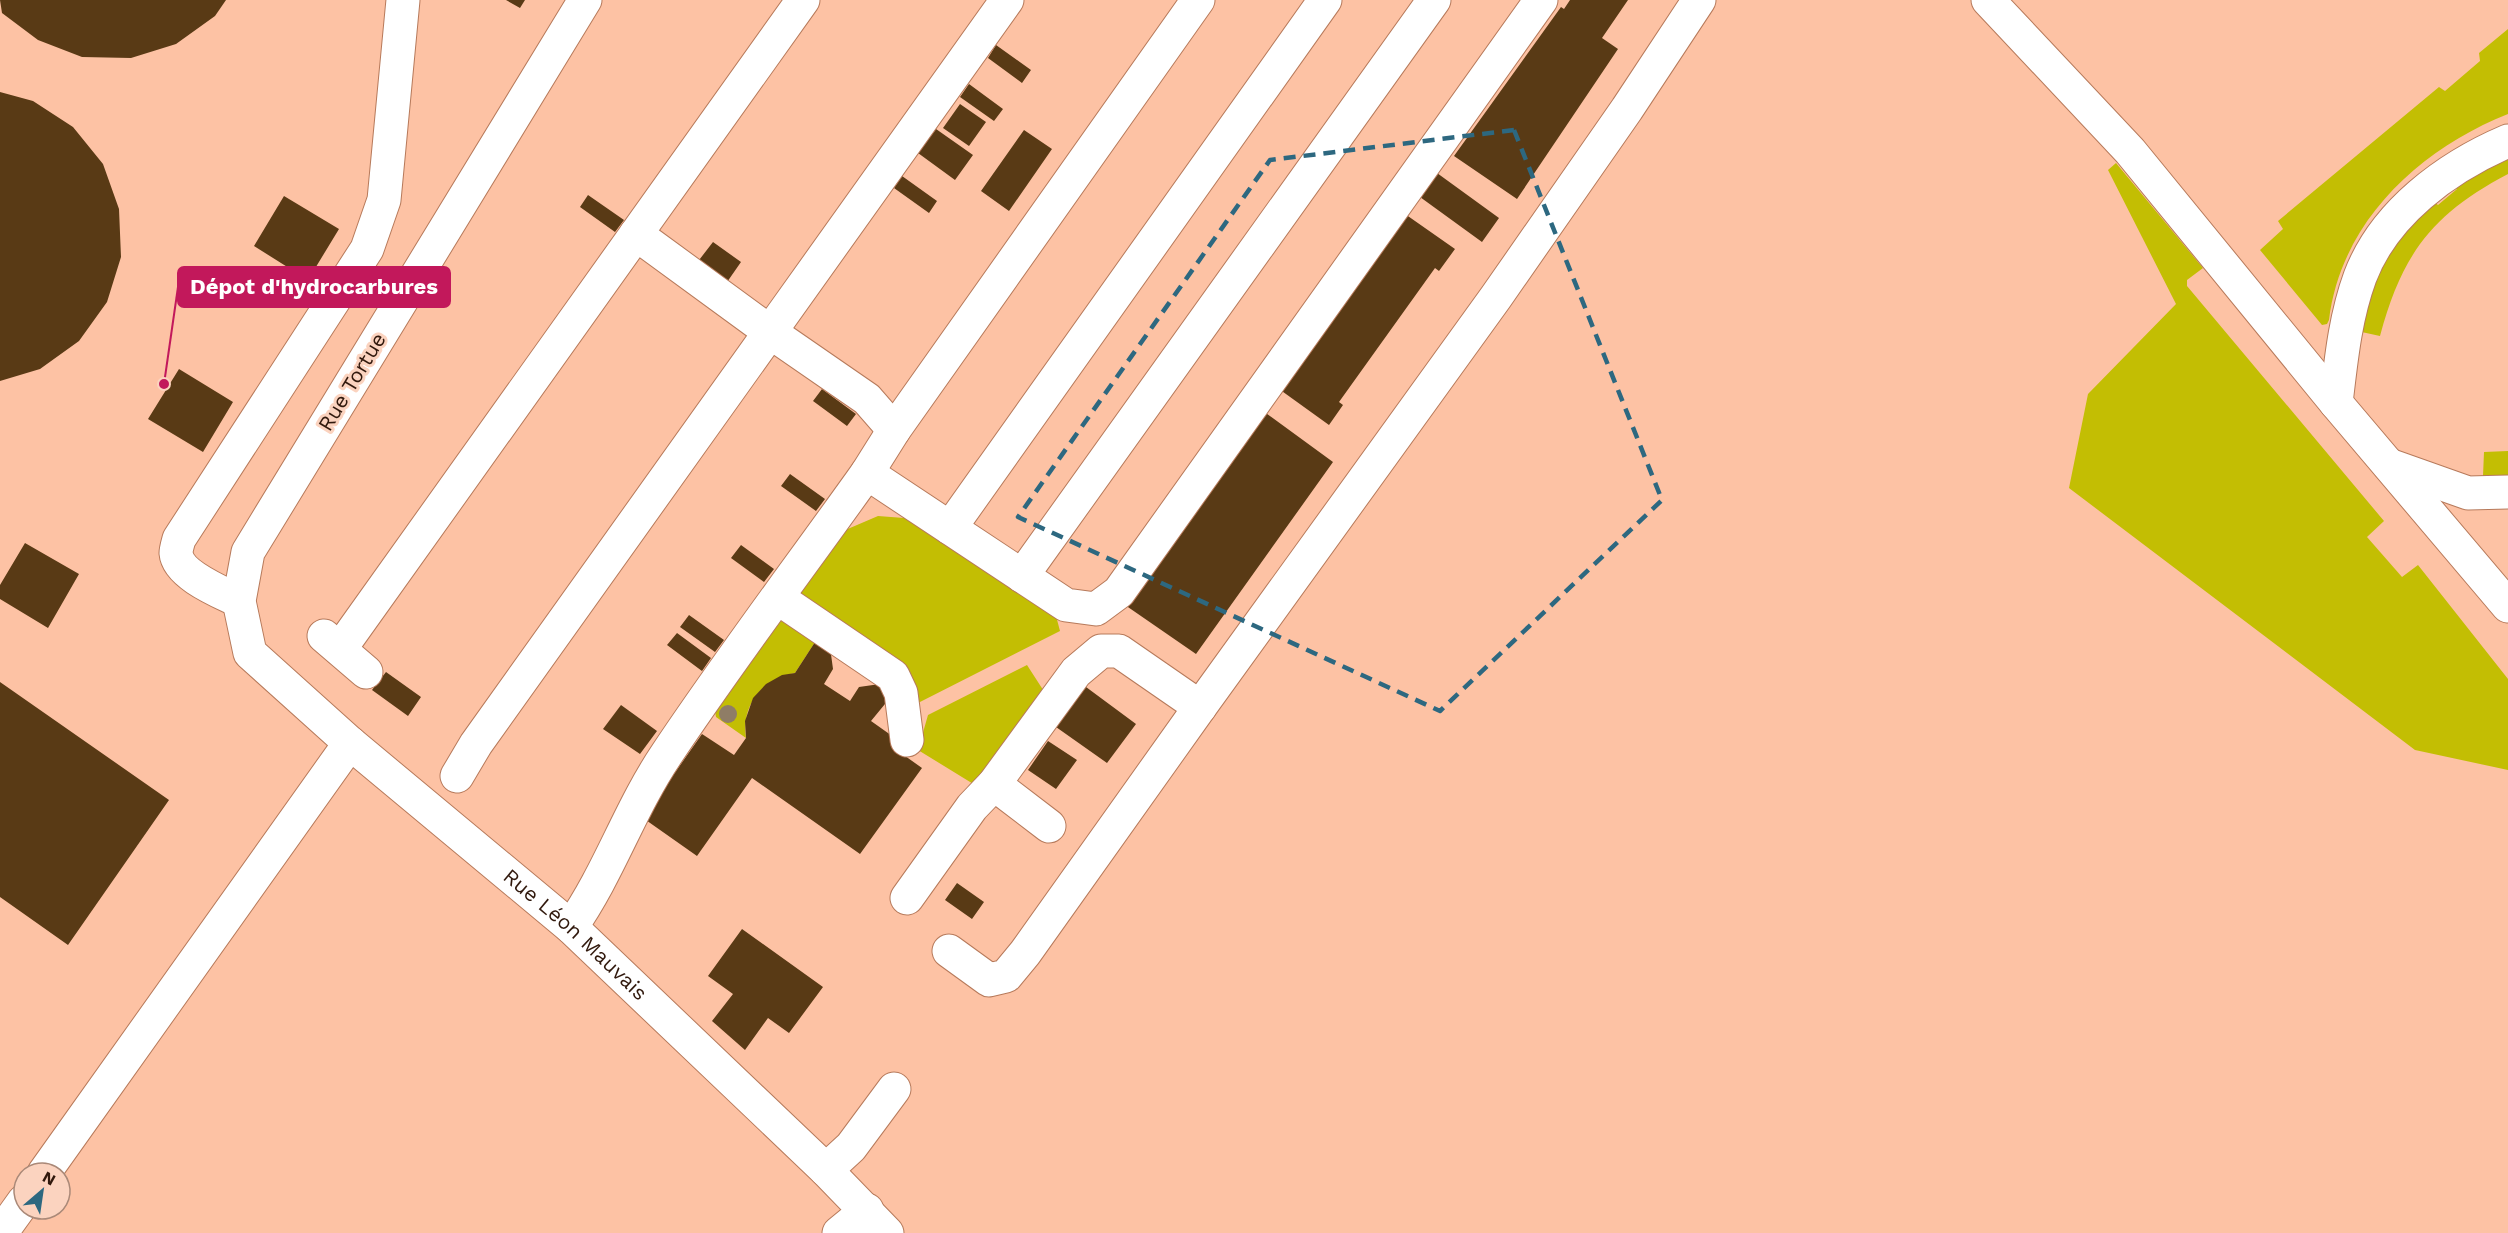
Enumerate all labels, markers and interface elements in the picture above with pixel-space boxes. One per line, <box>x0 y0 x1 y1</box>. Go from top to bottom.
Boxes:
callout: Dépot d'hydrocarbures <box>178 267 450 307</box>
text: Dépot d'hydrocarbures <box>190 274 438 299</box>
street label: Rue Tortue <box>312 328 391 435</box>
street label: Rue Léon Mauvais <box>499 863 653 1005</box>
north arrow <box>12 1161 72 1221</box>
text: N <box>39 1167 59 1190</box>

